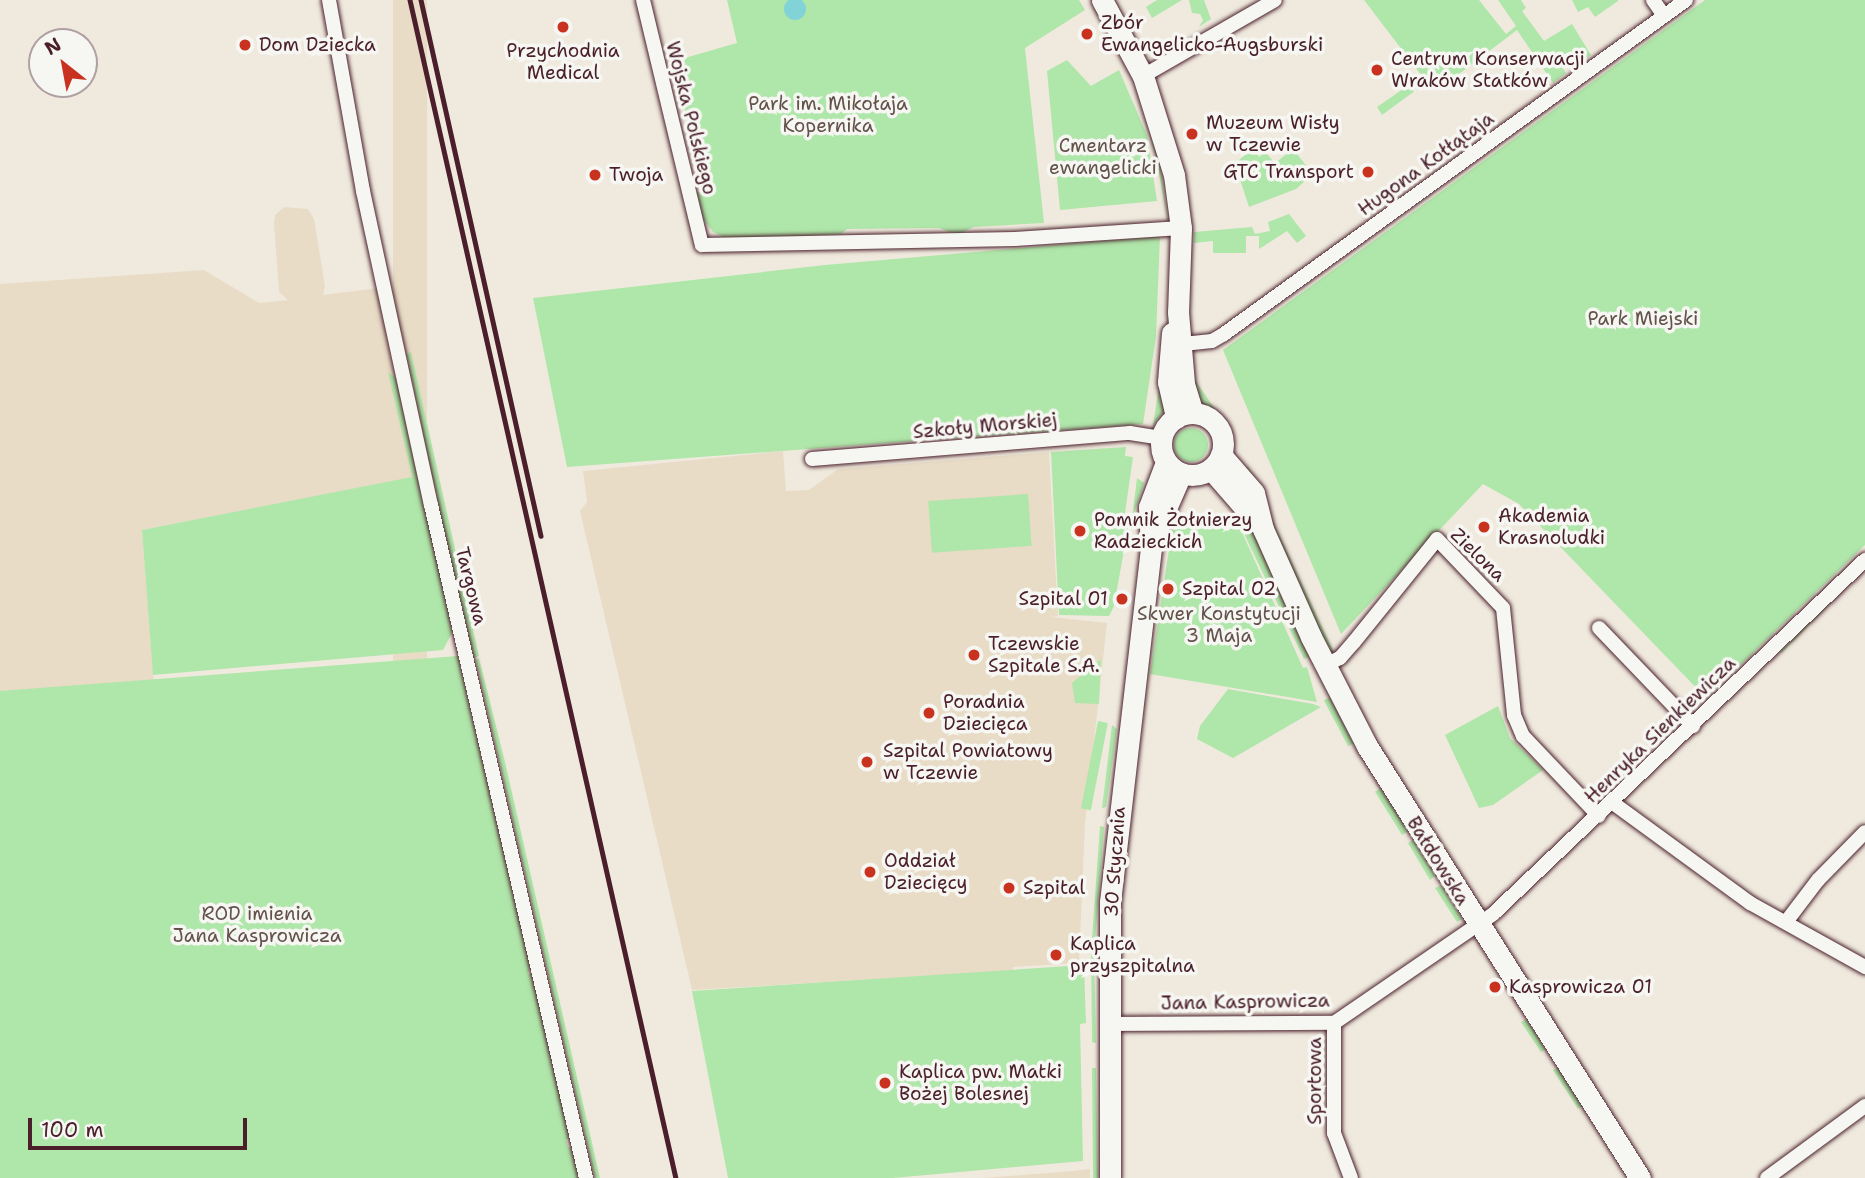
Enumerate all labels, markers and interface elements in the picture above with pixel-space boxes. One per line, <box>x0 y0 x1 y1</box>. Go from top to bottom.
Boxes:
place label: Zbór Ewangelicko-Augsburski <box>1101 12 1323 56</box>
marker: Przychodnia Medical <box>553 17 573 37</box>
marker: Zbór Ewangelicko-Augsburski <box>1079 26 1095 42</box>
north arrow <box>28 28 98 98</box>
text: N <box>40 32 66 61</box>
place label: Dom Dziecka <box>259 34 376 56</box>
marker: Dom Dziecka <box>237 37 253 53</box>
street label: Wojska Polskiego <box>661 39 721 197</box>
place label: Przychodnia Medical <box>506 40 620 84</box>
place label: Centrum Konserwacji Wraków Statków <box>1391 48 1585 92</box>
marker: Centrum Konserwacji Wraków Statków <box>1369 62 1385 78</box>
park label: Park im. Mikołaja Kopernika <box>748 93 908 137</box>
street label: Hugona Kołłątaja <box>1354 107 1498 221</box>
place label: Muzeum Wisły w Tczewie <box>1206 112 1340 156</box>
marker: Muzeum Wisły w Tczewie <box>1184 126 1200 142</box>
park label: Cmentarz ewangelicki <box>1049 135 1157 179</box>
place label: GTC Transport <box>1223 161 1354 183</box>
place label: Twoja <box>609 164 663 186</box>
marker: GTC Transport <box>1360 164 1376 180</box>
marker: Twoja <box>587 167 603 183</box>
park label: Park Miejski <box>1588 308 1698 330</box>
street label: Szkoły Morskiej <box>912 408 1058 444</box>
place label: Akademia Krasnoludki <box>1498 505 1605 549</box>
place label: Pomnik Żołnierzy Radzieckich <box>1094 509 1252 553</box>
marker: Akademia Krasnoludki <box>1476 519 1492 535</box>
marker: Pomnik Żołnierzy Radzieckich <box>1072 523 1088 539</box>
street label: Zielona <box>1446 523 1510 587</box>
street label: Targowa <box>450 544 492 628</box>
place label: Szpital 02 <box>1182 578 1276 600</box>
marker: Szpital 02 <box>1160 581 1176 597</box>
place label: Szpital 01 <box>1019 588 1108 610</box>
marker: Szpital 01 <box>1114 591 1130 607</box>
park label: Skwer Konstytucji 3 Maja <box>1137 603 1301 647</box>
place label: Tczewskie Szpitale S.A. <box>988 633 1100 677</box>
marker: Tczewskie Szpitale S.A. <box>966 647 982 663</box>
street label: Henryka Sienkiewicza <box>1580 652 1740 808</box>
place label: Poradnia Dziecięca <box>943 691 1028 735</box>
marker: Poradnia Dziecięca <box>921 705 937 721</box>
place label: Szpital Powiatowy w Tczewie <box>883 740 1053 784</box>
marker: Szpital Powiatowy w Tczewie <box>857 752 877 772</box>
street label: 30 Stycznia <box>1100 806 1130 918</box>
street label: Bałdowska <box>1402 813 1474 909</box>
place label: Oddział Dziecięcy <box>884 850 967 894</box>
marker: Oddział Dziecięcy <box>862 864 878 880</box>
place label: Szpital <box>1023 877 1085 899</box>
marker: Szpital <box>1001 880 1017 896</box>
park label: ROD imienia Jana Kasprowicza <box>173 903 341 947</box>
place label: Kaplica przyszpitalna <box>1070 933 1195 977</box>
marker: Kaplica przyszpitalna <box>1048 947 1064 963</box>
place label: Kasprowicza 01 <box>1509 976 1652 998</box>
marker: Kasprowicza 01 <box>1487 979 1503 995</box>
street label: Jana Kasprowicza <box>1160 989 1330 1015</box>
street label: Sportowa <box>1304 1037 1326 1125</box>
place label: Kaplica pw. Matki Bożej Bolesnej <box>899 1061 1062 1105</box>
marker: Kaplica pw. Matki Bożej Bolesnej <box>877 1075 893 1091</box>
scale bar <box>32 1104 250 1148</box>
text: 100 m <box>41 1116 104 1144</box>

